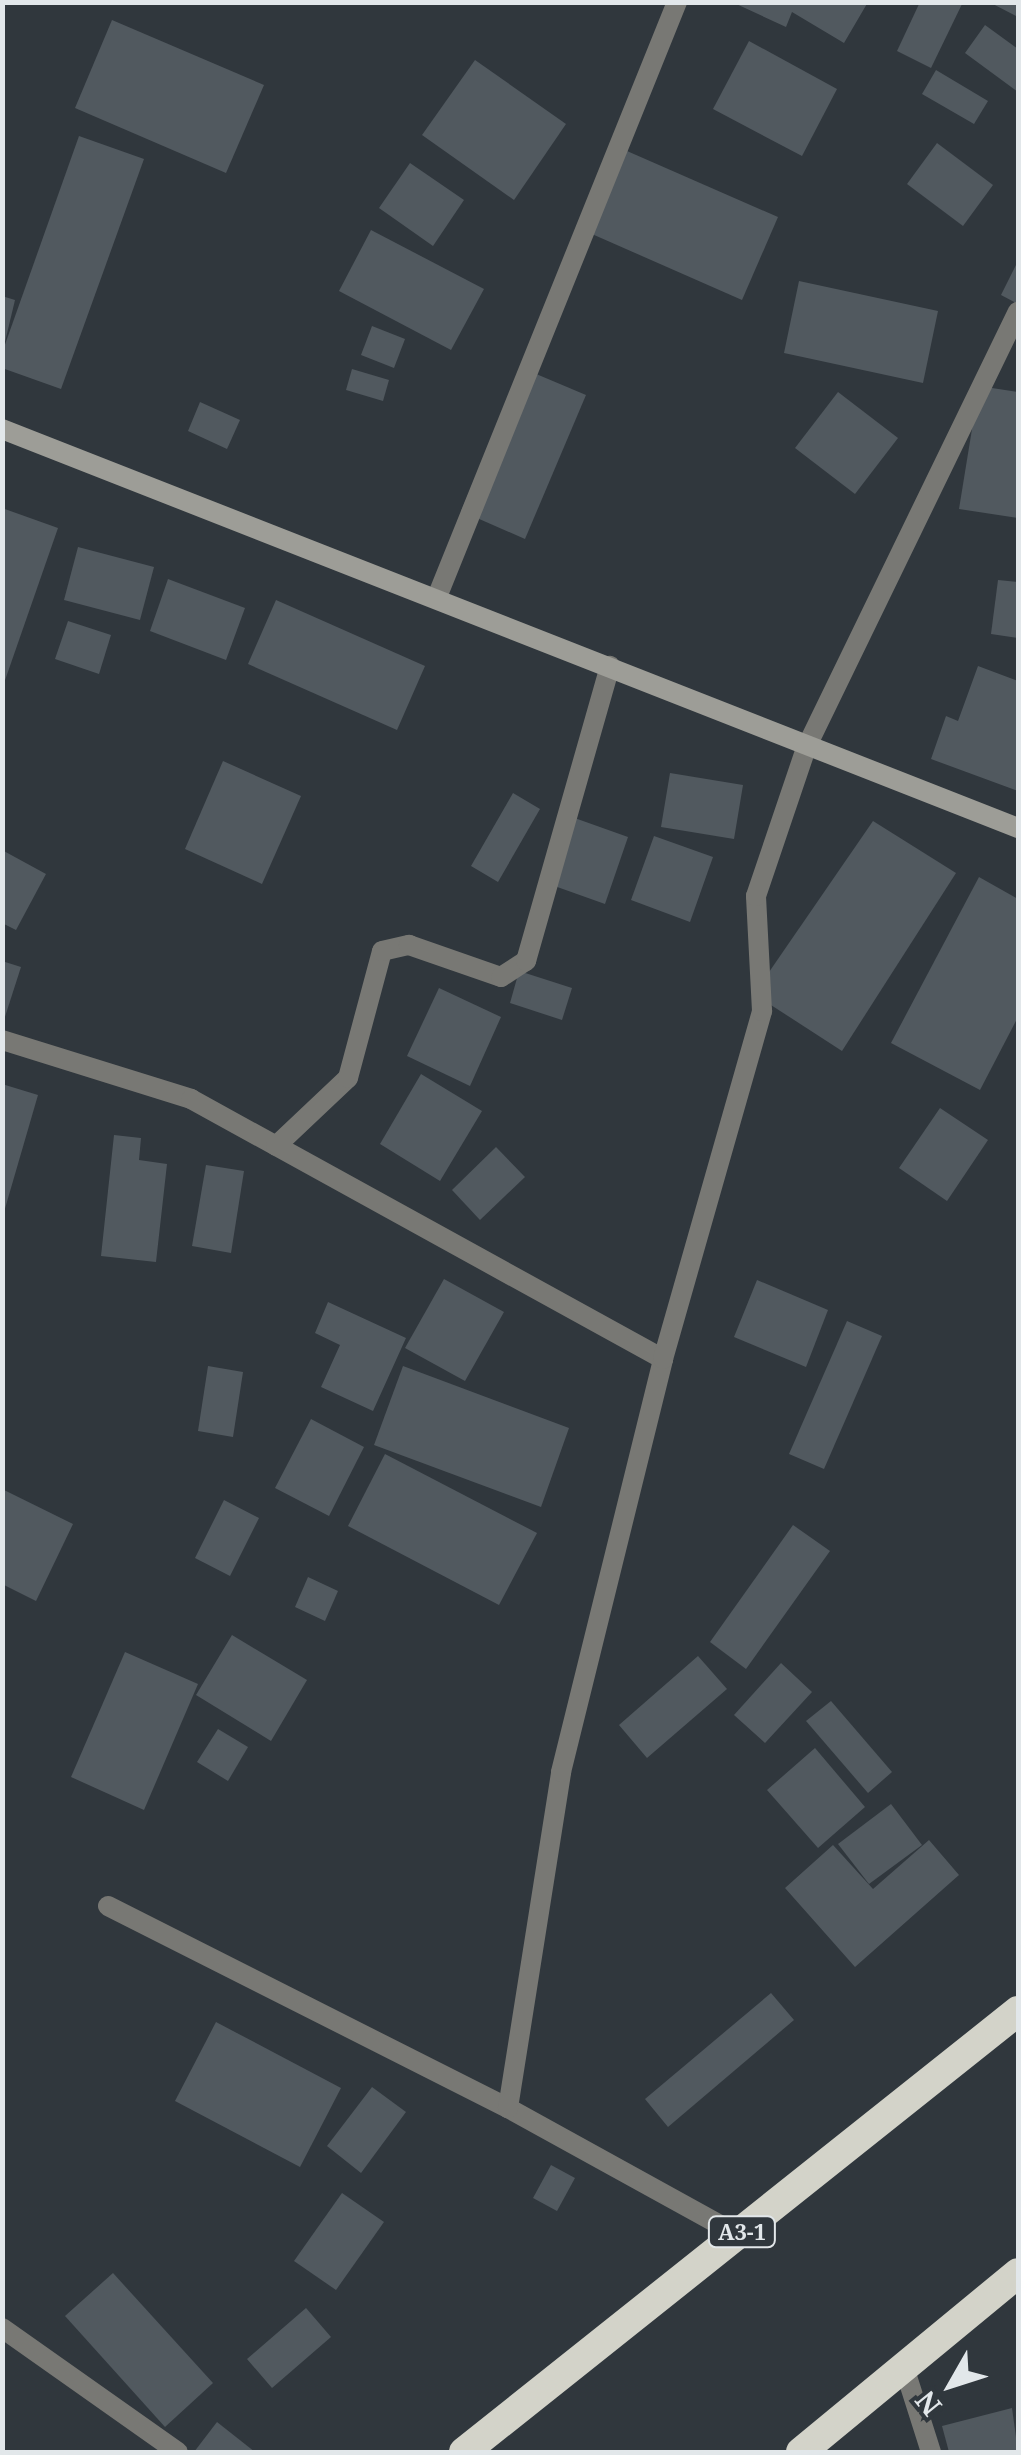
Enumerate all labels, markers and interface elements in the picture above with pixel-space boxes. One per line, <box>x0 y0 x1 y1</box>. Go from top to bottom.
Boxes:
road number: A3-1 <box>707 2215 777 2249</box>
north arrow <box>901 2335 1001 2435</box>
text: N <box>906 2383 949 2424</box>

